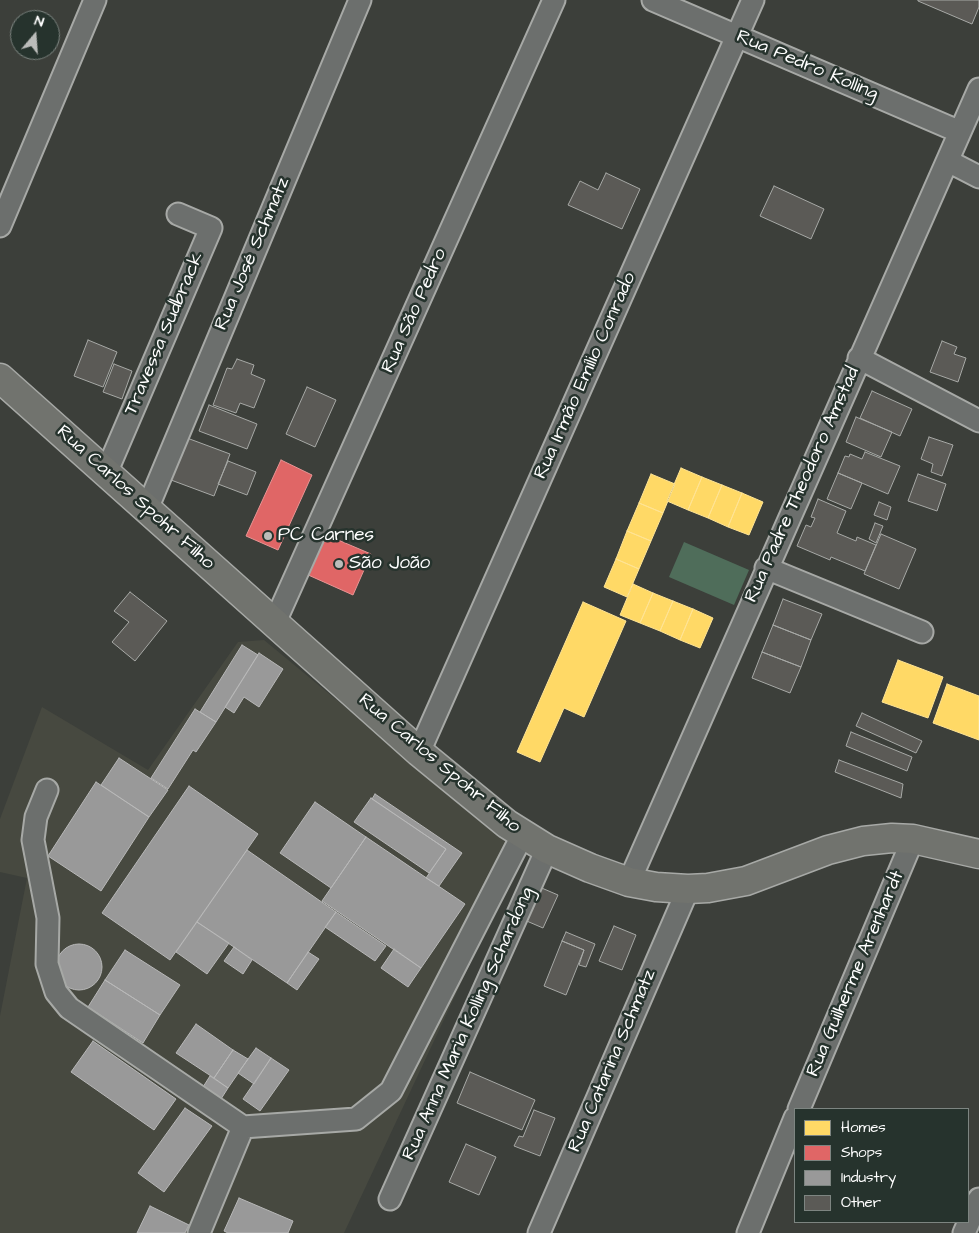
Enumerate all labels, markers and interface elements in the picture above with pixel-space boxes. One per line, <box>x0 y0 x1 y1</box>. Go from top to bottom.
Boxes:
north arrow <box>10 10 60 60</box>
text: N <box>32 11 47 33</box>
street label: Rua Pedro Kolling <box>733 26 881 106</box>
street label: Rua José Schmatz <box>211 174 295 334</box>
street label: Rua São Pedro <box>377 245 453 377</box>
street label: Travessa Sudbrack <box>120 249 210 419</box>
street label: Rua Irmão Emílio Conrado <box>530 269 642 483</box>
street label: Rua Padre Theodoro Amstad <box>741 364 865 606</box>
street label: Rua Carlos Spohr Filho <box>51 421 219 575</box>
place label: PC Carnes <box>278 525 374 547</box>
marker: PC Carnes <box>262 530 274 542</box>
place label: São João <box>349 553 430 575</box>
marker: São João <box>333 558 345 570</box>
street label: Rua Carlos Spohr Filho <box>353 689 525 839</box>
street label: Rua Guilherme Arenhardt <box>802 868 910 1080</box>
street label: Rua Anna Maria Kolling Schardong <box>398 884 540 1164</box>
street label: Rua Catarina Schmatz <box>564 966 662 1156</box>
legend <box>794 1108 969 1223</box>
text: Homes <box>841 1117 886 1138</box>
text: Shops <box>841 1142 882 1163</box>
text: Industry <box>841 1167 896 1188</box>
text: Other <box>841 1192 881 1213</box>

